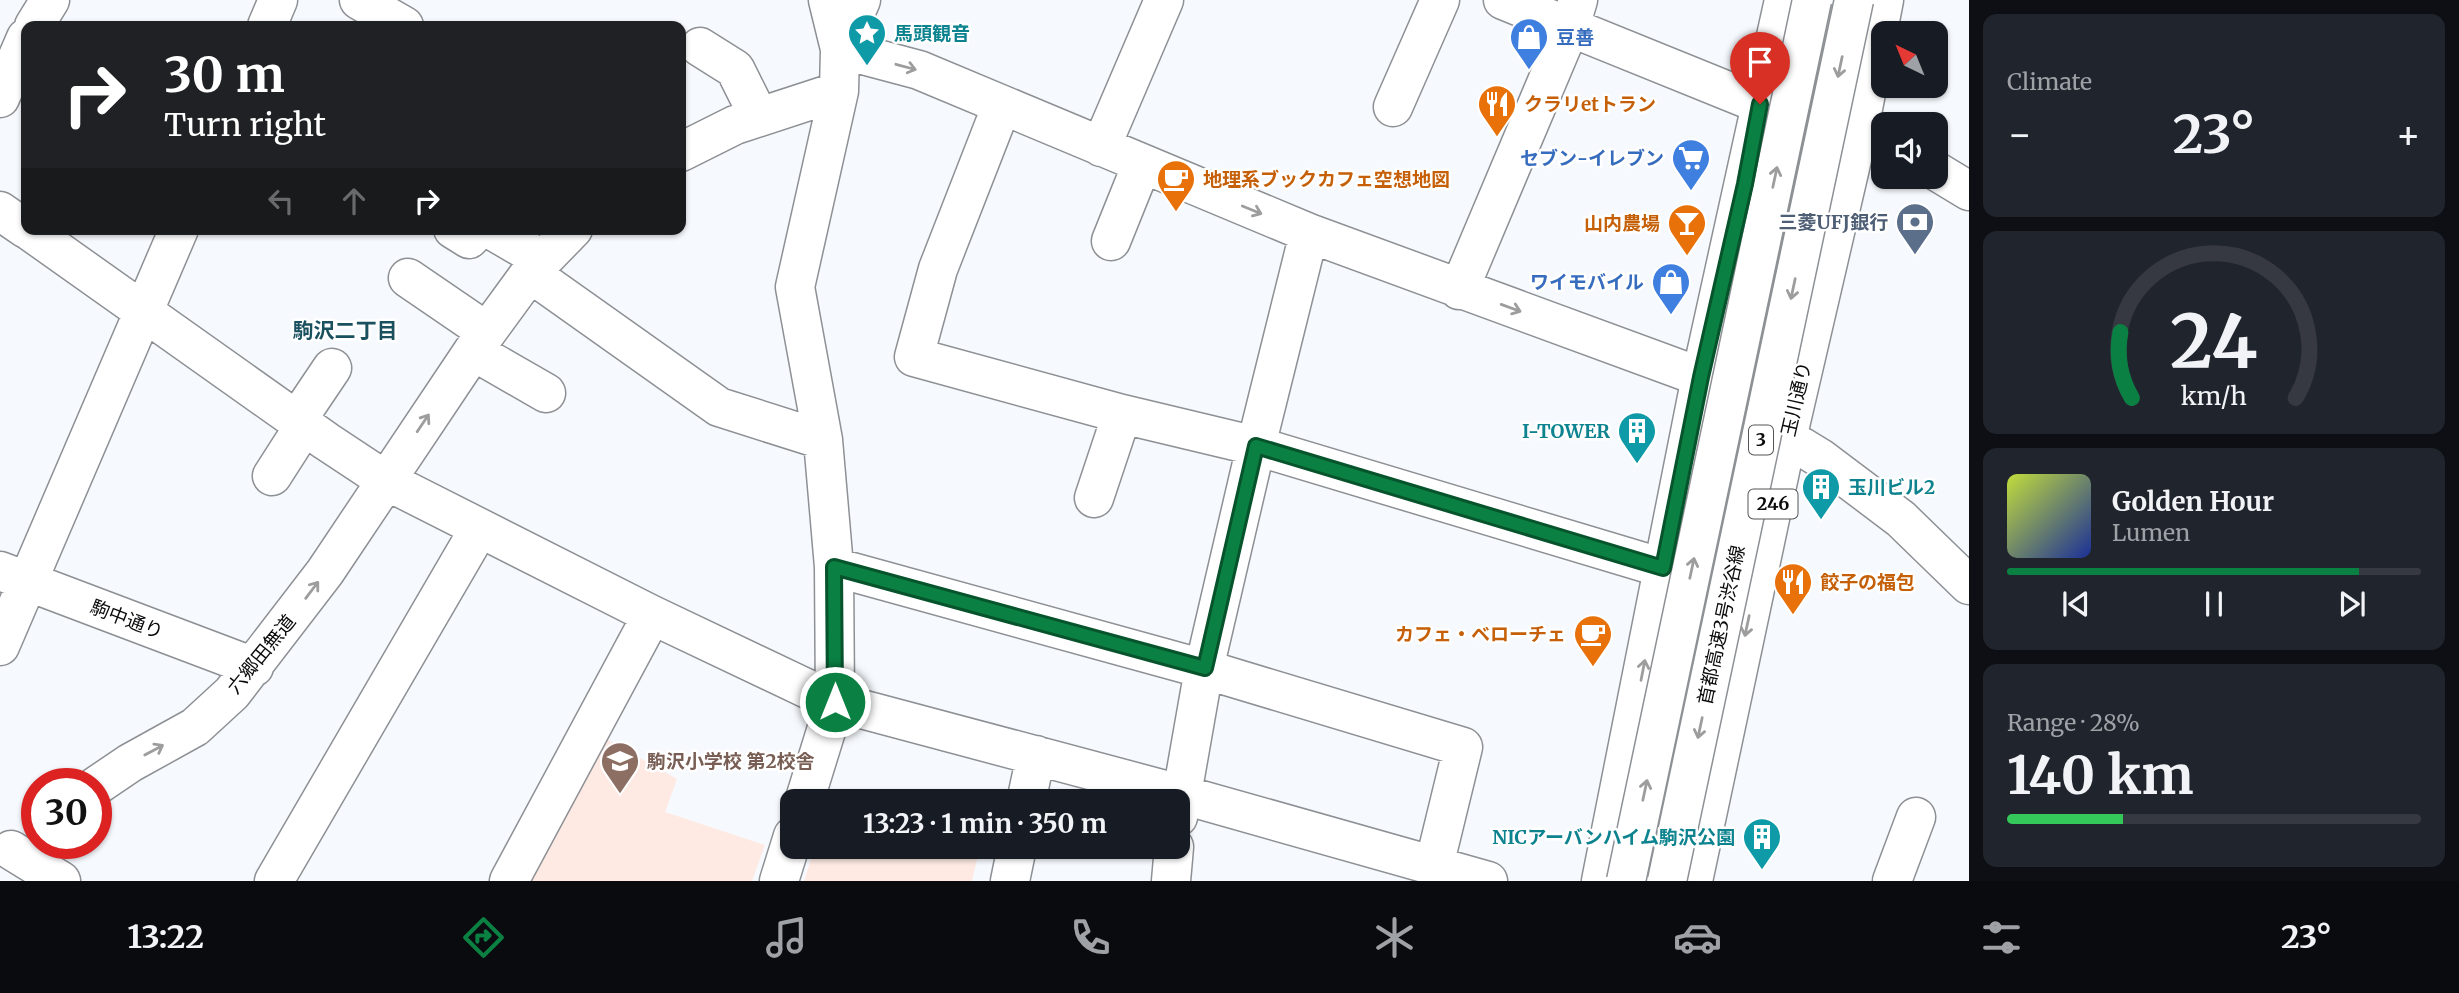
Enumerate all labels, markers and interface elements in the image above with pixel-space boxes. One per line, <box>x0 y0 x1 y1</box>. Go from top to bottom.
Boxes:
place icon: 馬頭観音 <box>846 12 888 67</box>
shop icon: 豆善 <box>1508 16 1550 71</box>
place label: 馬頭観音 <box>894 21 970 45</box>
north arrow <box>1871 21 1948 98</box>
map controls <box>1871 21 1948 189</box>
place label: 豆善 <box>1556 25 1594 49</box>
pin <box>1730 32 1790 104</box>
icon: arrive <box>1741 43 1779 81</box>
text: 30 m <box>164 44 285 105</box>
icon: right <box>49 49 140 140</box>
one-way arrow <box>1833 55 1846 78</box>
one-way arrow <box>894 61 917 74</box>
text: Climate <box>2007 67 2092 96</box>
restaurant icon: クラリetトラン <box>1476 83 1518 138</box>
place label: クラリetトラン <box>1524 92 1656 116</box>
text: 23° <box>2173 102 2255 167</box>
text: Turn right <box>164 105 326 145</box>
text: − <box>2007 111 2032 158</box>
text: + <box>2396 111 2421 158</box>
button: sound <box>1871 112 1948 189</box>
supermarket icon: セブン-イレブン <box>1670 137 1712 192</box>
place label: セブン-イレブン <box>1520 146 1664 170</box>
cafe icon: 地理系ブックカフェ空想地図 <box>1155 158 1197 213</box>
one-way arrow <box>1768 166 1782 189</box>
place label: 地理系ブックカフェ空想地図 <box>1203 167 1450 191</box>
icon: left <box>262 182 300 220</box>
icon: ahead <box>335 182 373 220</box>
icon: right <box>408 182 446 220</box>
bank icon: 三菱UFJ銀行 <box>1894 201 1936 256</box>
bar icon: 山内農場 <box>1666 202 1708 257</box>
one-way arrow <box>1241 204 1263 217</box>
place label: 三菱UFJ銀行 <box>1779 210 1888 234</box>
place label: 山内農場 <box>1584 211 1660 235</box>
shop icon: ワイモバイル <box>1650 261 1692 316</box>
place label: ワイモバイル <box>1530 270 1644 294</box>
one-way arrow <box>1785 277 1799 300</box>
text: 24 <box>2170 297 2258 389</box>
one-way arrow <box>1499 303 1521 316</box>
district label: 駒沢二丁目 <box>293 317 398 344</box>
street label: 玉川通り <box>1776 359 1816 439</box>
text: km/h <box>2181 380 2247 412</box>
building icon: I-TOWER <box>1616 410 1658 465</box>
one-way arrow <box>417 414 431 434</box>
place label: I-TOWER <box>1522 419 1610 443</box>
road number: 3 <box>1749 426 1773 454</box>
building icon: 玉川ビル2 <box>1800 466 1842 521</box>
place label: 玉川ビル2 <box>1848 475 1935 499</box>
text: Golden Hour <box>2112 485 2274 518</box>
road number: 246 <box>1748 490 1798 518</box>
text: Lumen <box>2112 518 2190 547</box>
street label: 首都高速3号渋谷線 <box>1692 543 1750 707</box>
one-way arrow <box>1686 557 1700 580</box>
restaurant icon: 餃子の福包 <box>1772 561 1814 616</box>
place label: 餃子の福包 <box>1820 570 1915 594</box>
one-way arrow <box>304 581 319 600</box>
icon: previous <box>2057 585 2095 623</box>
icon: pause <box>2195 585 2233 623</box>
icon: next <box>2333 585 2371 623</box>
street label: 駒中通り <box>87 594 167 644</box>
street label: 六郷田無道 <box>222 610 300 698</box>
cafe icon: カフェ・ベローチェ <box>1572 613 1614 668</box>
one-way arrow <box>1739 614 1753 637</box>
place label: カフェ・ベローチェ <box>1395 622 1566 646</box>
one-way arrow <box>1636 659 1650 682</box>
position arrow <box>798 665 872 739</box>
text: Range · 28% <box>2007 708 2140 737</box>
one-way arrow <box>1692 716 1706 739</box>
school or university icon: 駒沢小学校 第2校舎 <box>599 740 641 795</box>
one-way arrow <box>143 743 164 756</box>
text: 140 km <box>2007 743 2194 808</box>
place label: 駒沢小学校 第2校舎 <box>647 749 815 773</box>
speed limit sign: 30 <box>21 768 112 859</box>
one-way arrow <box>1639 779 1653 802</box>
text: 13:23 · 1 min · 350 m <box>863 807 1107 840</box>
building icon: NICアーバンハイム駒沢公園 <box>1741 816 1783 871</box>
place label: NICアーバンハイム駒沢公園 <box>1492 825 1735 849</box>
icon: directions <box>459 913 508 962</box>
icon: music <box>762 913 811 962</box>
icon: phone <box>1066 913 1115 962</box>
icon: climate <box>1370 913 1419 962</box>
icon: car <box>1673 913 1722 962</box>
icon: filters <box>1977 913 2026 962</box>
text: 13:22 <box>127 917 204 957</box>
text: 23° <box>2281 917 2332 957</box>

